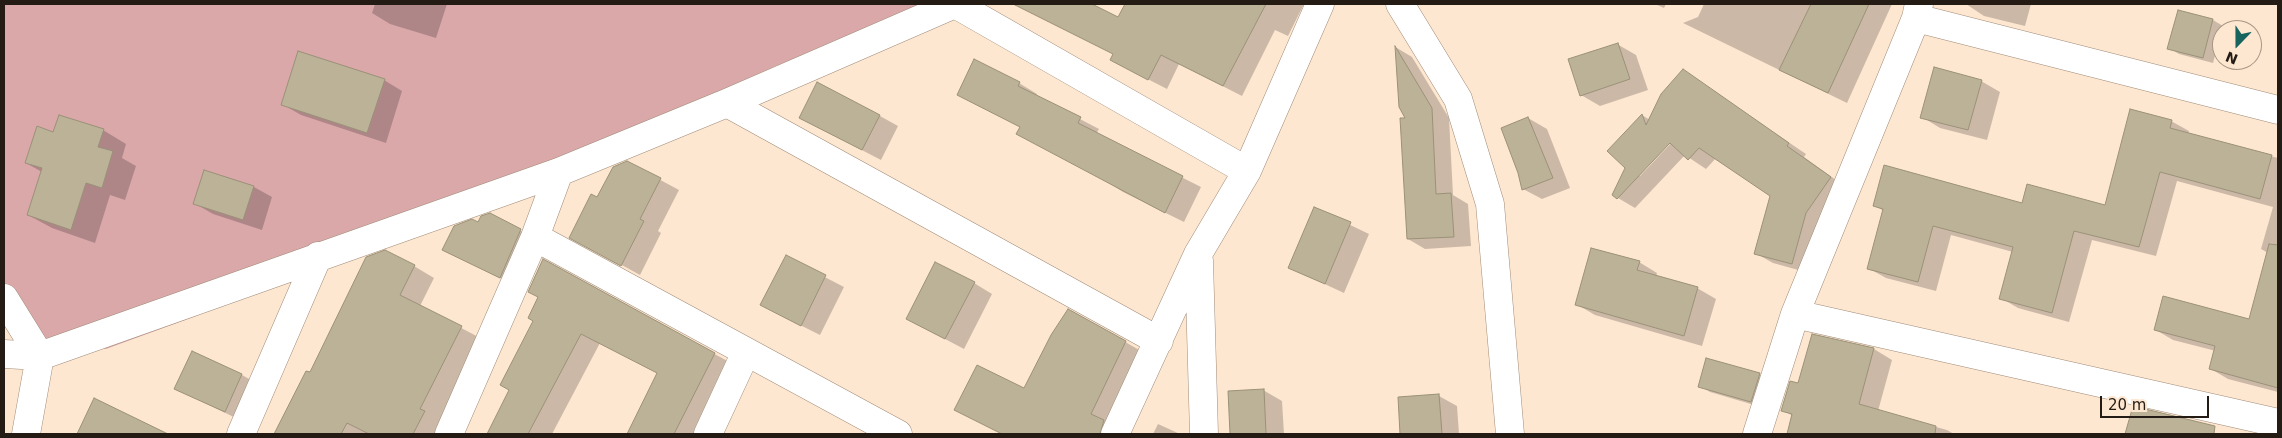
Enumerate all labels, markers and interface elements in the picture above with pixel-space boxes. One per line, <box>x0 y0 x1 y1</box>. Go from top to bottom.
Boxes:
north arrow <box>2212 20 2262 70</box>
text: N <box>2223 48 2240 68</box>
scale bar <box>2102 386 2211 418</box>
text: 20 m <box>2108 396 2146 414</box>

